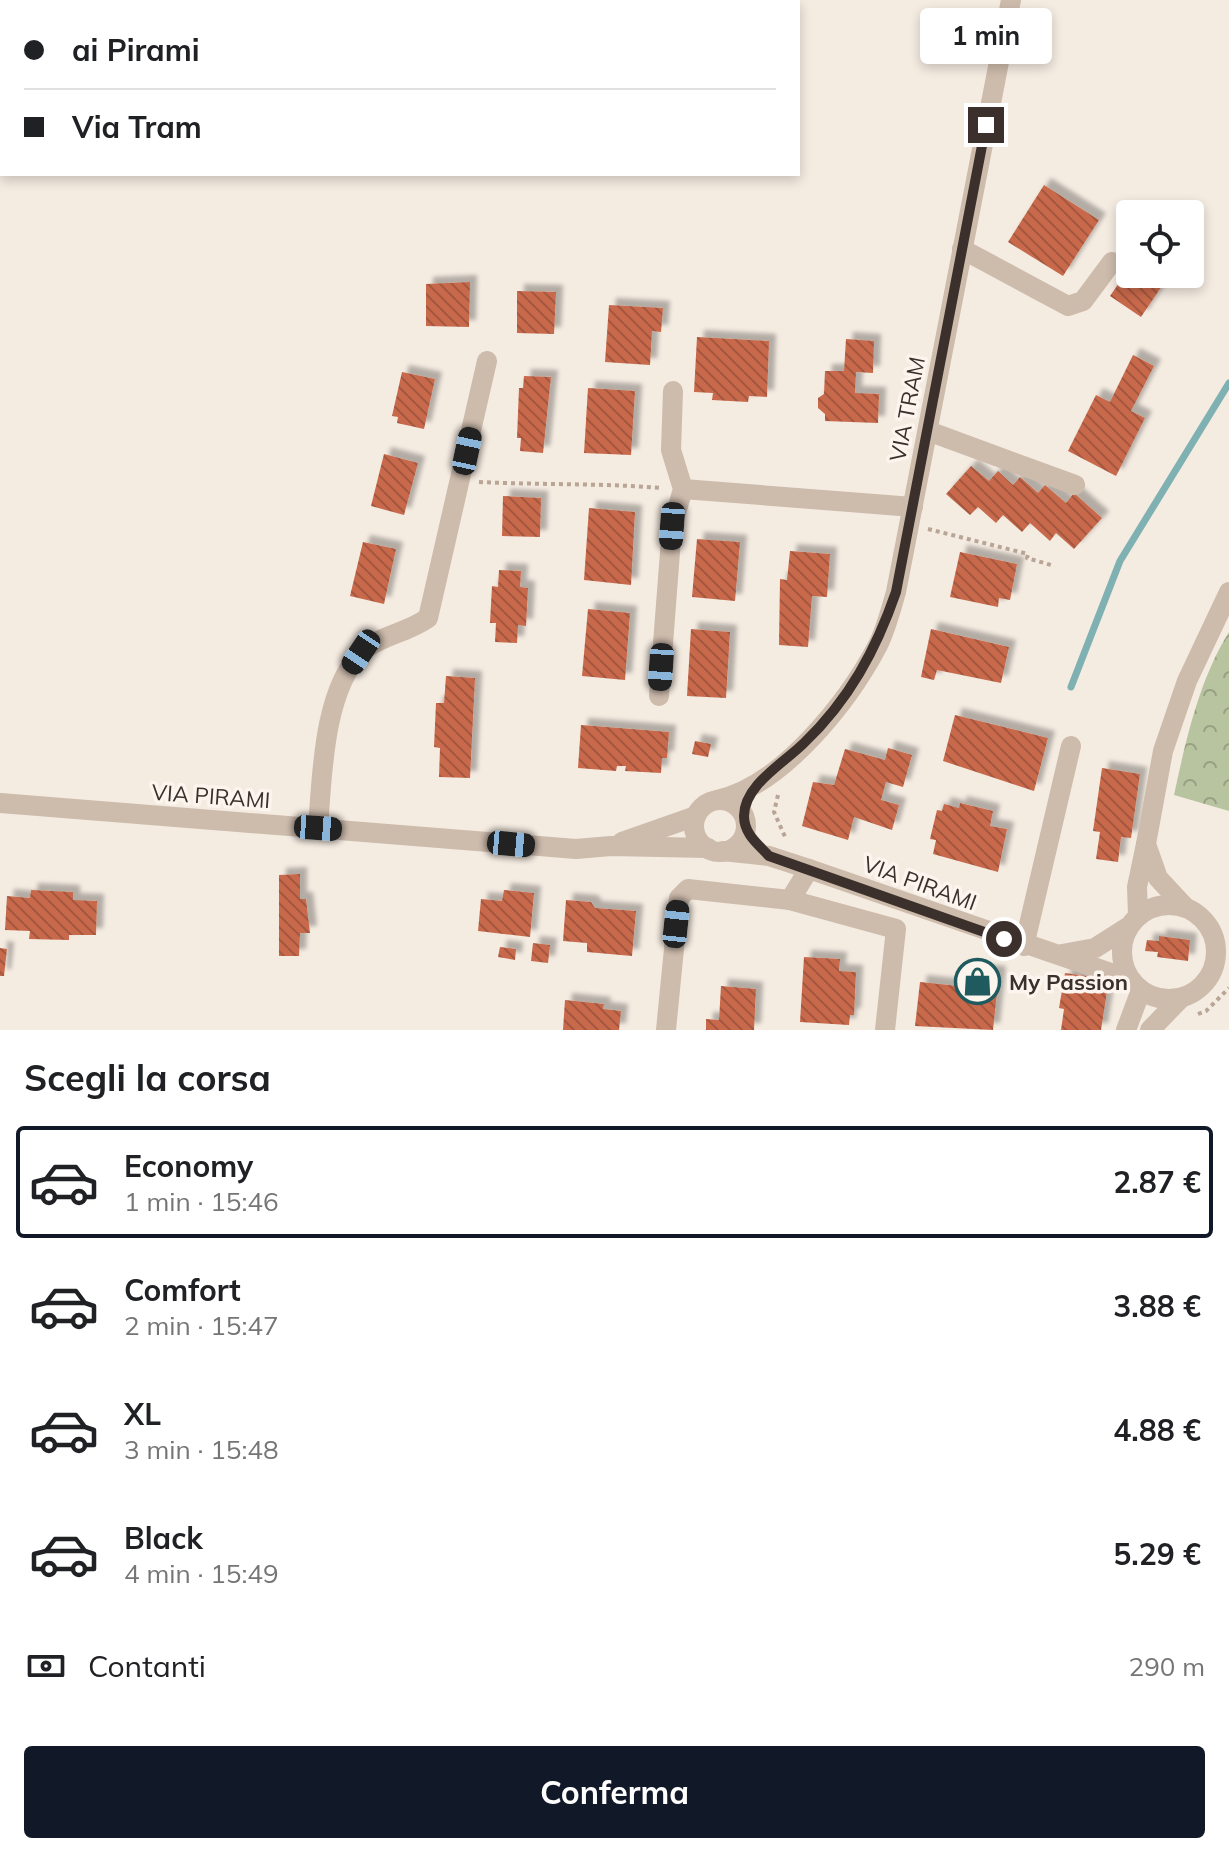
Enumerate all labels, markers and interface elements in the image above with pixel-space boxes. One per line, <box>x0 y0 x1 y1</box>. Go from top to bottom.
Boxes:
callout: 1 min <box>920 9 1052 65</box>
text: 1 min <box>952 19 1020 52</box>
text: ai Pirami <box>72 31 200 69</box>
route end <box>968 107 1004 143</box>
text: Via Tram <box>72 108 202 146</box>
map controls <box>1116 200 1204 288</box>
button: locate <box>1116 200 1204 288</box>
street label: VIA TRAM <box>883 354 931 464</box>
car <box>450 425 484 477</box>
car <box>658 501 686 551</box>
car <box>338 625 384 679</box>
car <box>647 642 675 692</box>
street label: VIA PIRAMI <box>151 778 271 814</box>
car <box>293 814 343 842</box>
car <box>486 830 536 858</box>
street label: VIA PIRAMI <box>859 850 981 916</box>
car <box>662 899 690 949</box>
route start <box>986 921 1022 957</box>
shop icon: My Passion <box>954 958 1002 1006</box>
place label: My Passion <box>1009 968 1128 996</box>
text: Scegli la corsa <box>24 1055 271 1100</box>
icon: car <box>28 1146 100 1218</box>
text: Economy <box>124 1147 253 1185</box>
text: 2.87 € <box>1113 1163 1201 1201</box>
text: 1 min · 15:46 <box>124 1185 279 1218</box>
icon: car <box>28 1270 100 1342</box>
text: Comfort <box>124 1271 241 1309</box>
text: 3.88 € <box>1113 1287 1201 1325</box>
text: 2 min · 15:47 <box>124 1309 279 1342</box>
icon: car <box>28 1394 100 1466</box>
text: XL <box>124 1395 161 1433</box>
text: 4.88 € <box>1113 1411 1201 1449</box>
text: 3 min · 15:48 <box>124 1433 279 1466</box>
icon: car <box>28 1518 100 1590</box>
text: Black <box>124 1519 203 1557</box>
text: 5.29 € <box>1113 1535 1201 1573</box>
text: 4 min · 15:49 <box>124 1557 279 1590</box>
icon: cash <box>24 1644 68 1688</box>
text: Contanti <box>88 1647 206 1685</box>
text: 290 m <box>1129 1650 1205 1683</box>
button: Conferma <box>24 1746 1205 1838</box>

